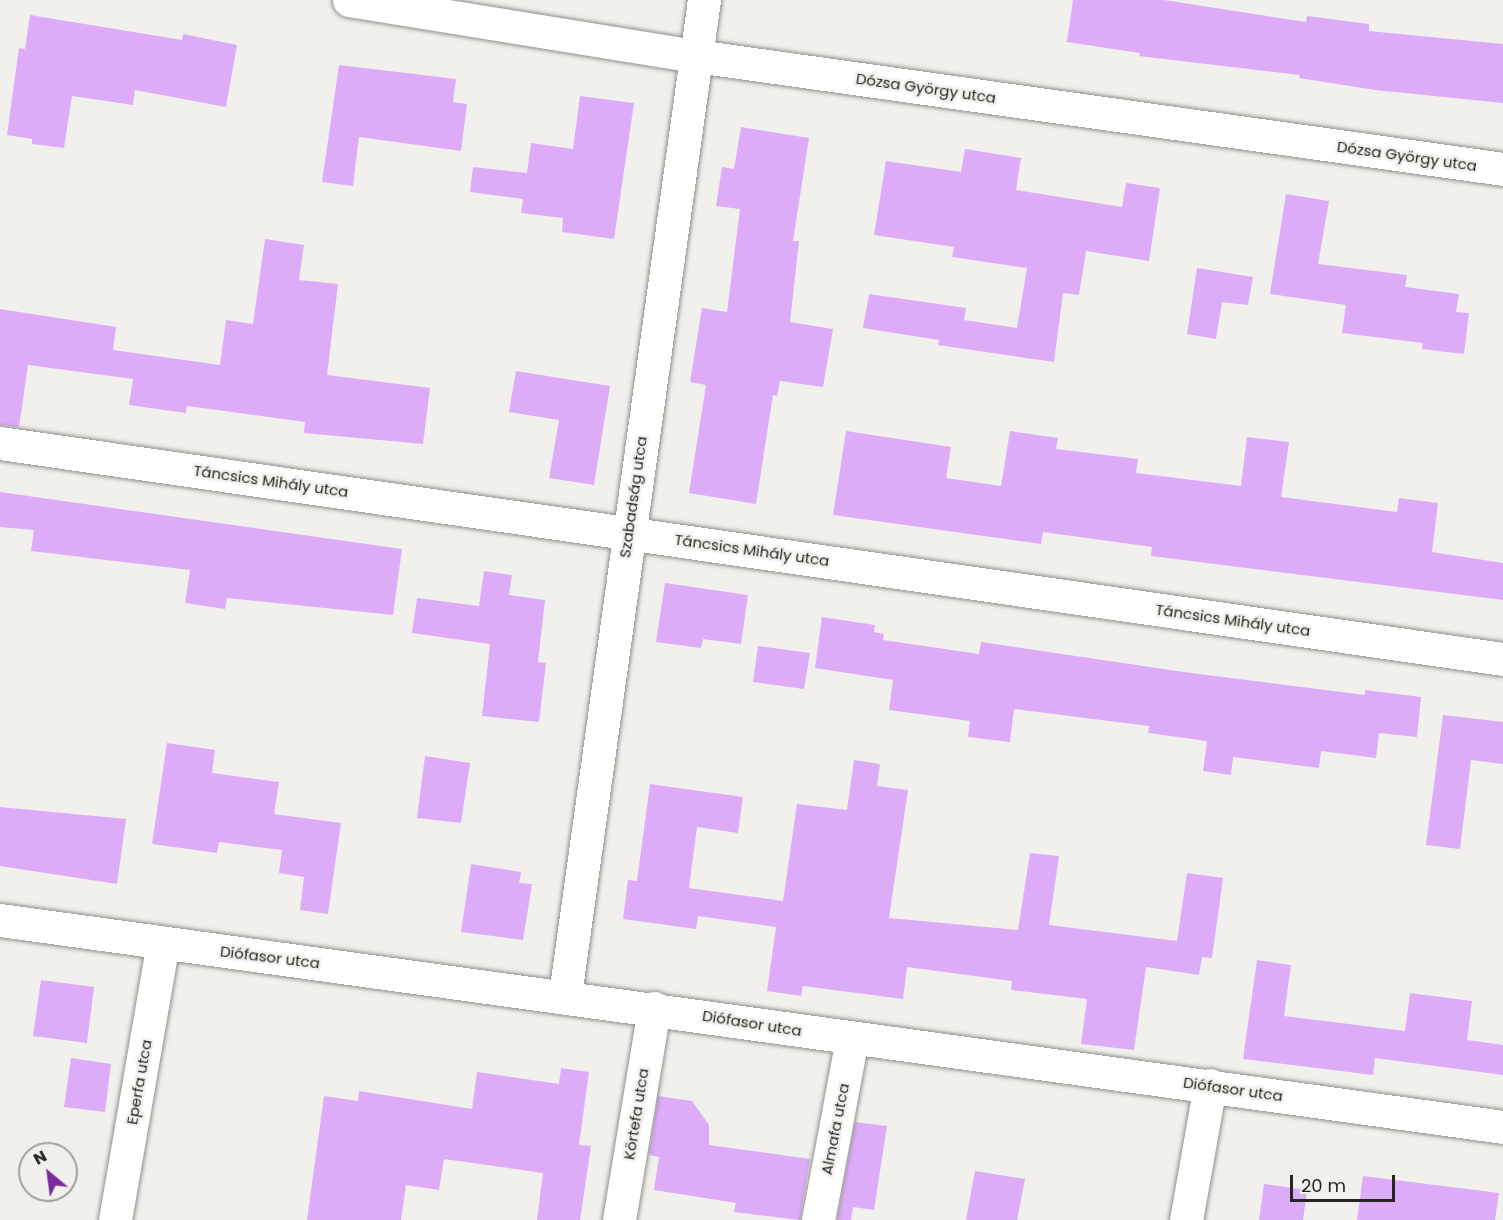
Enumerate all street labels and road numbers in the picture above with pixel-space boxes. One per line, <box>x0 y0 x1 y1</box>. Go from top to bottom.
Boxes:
street label: Dózsa György utca <box>855 69 997 107</box>
street label: Dózsa György utca <box>1336 137 1478 175</box>
street label: Szabadság utca <box>616 435 650 559</box>
street label: Táncsics Mihály utca <box>192 461 350 501</box>
street label: Táncsics Mihály utca <box>673 530 831 570</box>
street label: Táncsics Mihály utca <box>1154 600 1312 640</box>
street label: Diófasor utca <box>219 942 321 972</box>
street label: Diófasor utca <box>701 1006 803 1040</box>
street label: Eperfa utca <box>123 1038 155 1126</box>
street label: Körtefa utca <box>620 1067 652 1161</box>
street label: Diófasor utca <box>1182 1073 1284 1105</box>
street label: Almafa utca <box>817 1082 853 1176</box>

